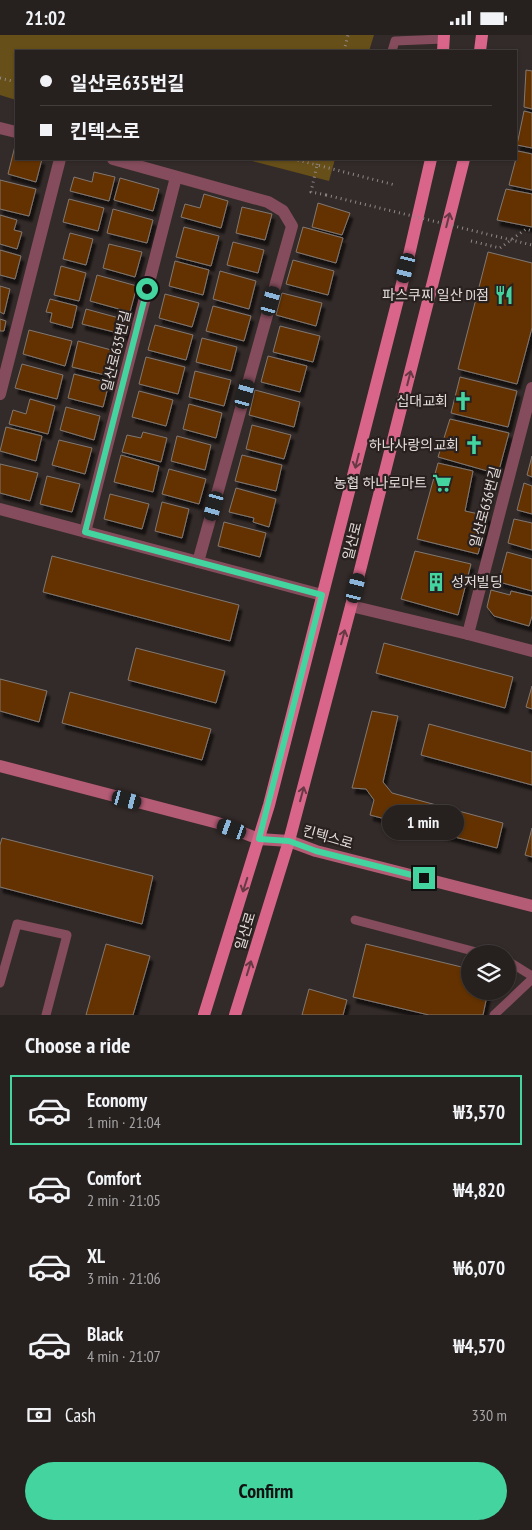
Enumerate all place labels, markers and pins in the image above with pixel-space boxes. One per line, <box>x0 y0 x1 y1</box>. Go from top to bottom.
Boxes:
restaurant icon: 파스쿠찌 일산 DI점 <box>493 284 515 306</box>
place label: 파스쿠찌 일산 DI점 <box>382 286 489 304</box>
church icon: 십대교회 <box>452 390 474 412</box>
place label: 십대교회 <box>396 392 448 410</box>
church icon: 하나사랑의교회 <box>463 434 485 456</box>
place label: 하나사랑의교회 <box>369 436 459 454</box>
supermarket icon: 농협 하나로마트 <box>431 472 453 494</box>
place label: 농협 하나로마트 <box>334 474 427 492</box>
building icon: 성저빌딩 <box>425 571 447 593</box>
place label: 성저빌딩 <box>451 573 503 591</box>

